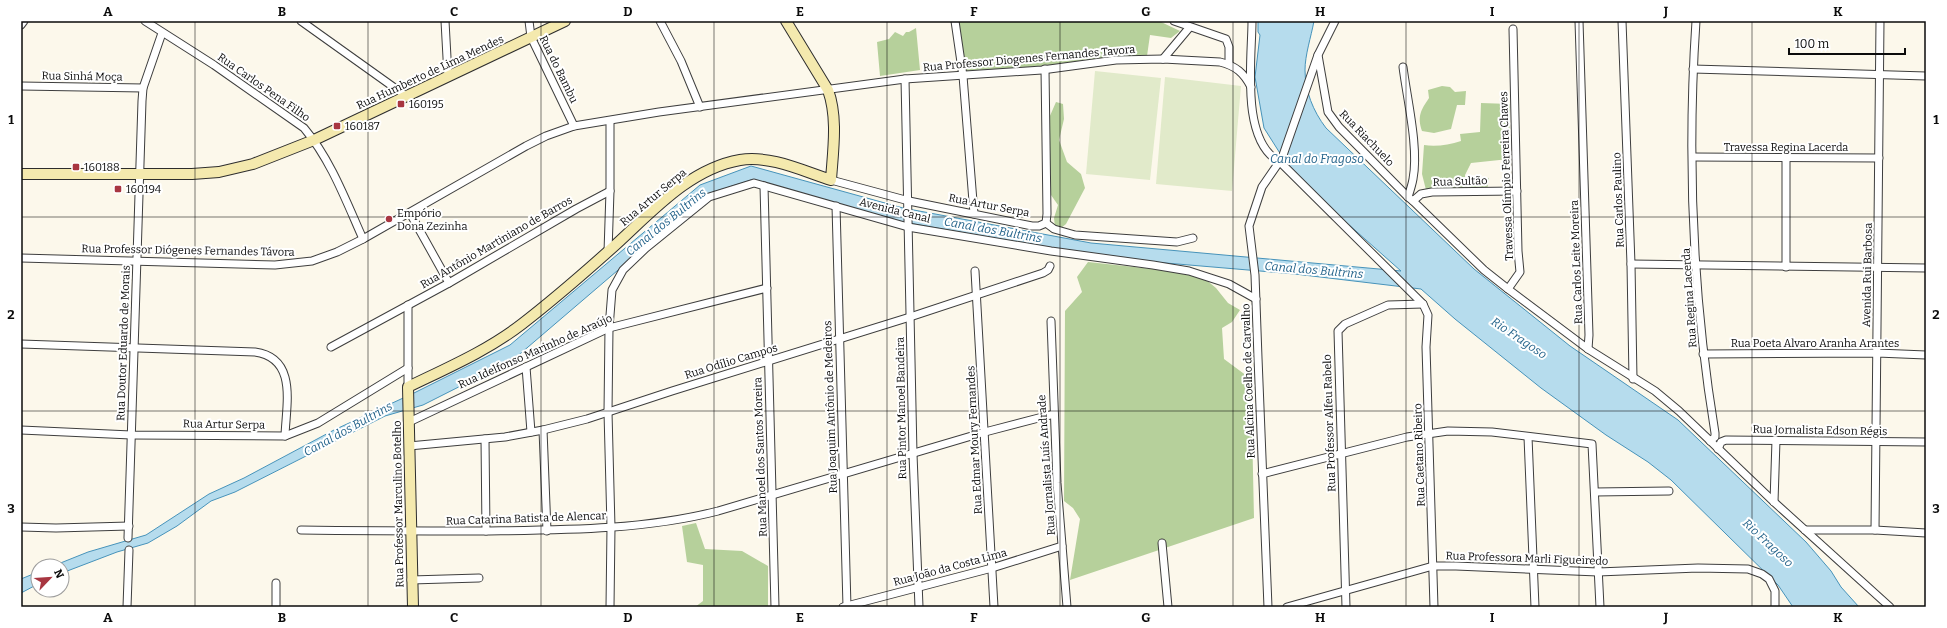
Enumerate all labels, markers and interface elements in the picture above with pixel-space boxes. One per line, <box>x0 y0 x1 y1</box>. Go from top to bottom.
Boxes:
text: A <box>103 4 113 19</box>
text: B <box>278 4 286 19</box>
text: C <box>450 4 458 19</box>
text: D <box>623 4 633 19</box>
text: E <box>796 4 804 19</box>
text: F <box>970 4 978 19</box>
text: G <box>1141 4 1151 19</box>
text: H <box>1315 4 1325 19</box>
text: I <box>1490 4 1495 19</box>
text: J <box>1663 4 1669 19</box>
text: K <box>1833 4 1843 19</box>
scale bar <box>1789 30 1905 56</box>
street label: Rua Humberto de Lima Mendes <box>355 33 506 112</box>
street label: Rua do Bambu <box>537 33 581 105</box>
text: 100 m <box>1795 37 1830 51</box>
street label: Rua Professor Diogenes Fernandes Tavora <box>922 43 1136 74</box>
street label: Rua Carlos Pena Filho <box>215 51 312 124</box>
street label: Rua Sinhá Moça <box>41 69 123 84</box>
street label: Travessa Olímpio Ferreira Chaves <box>1497 91 1516 261</box>
place label: 160195 <box>409 98 444 111</box>
marker: 160195 <box>396 99 406 109</box>
street label: Rua Riachuelo <box>1337 108 1397 169</box>
text: 1 <box>8 112 14 127</box>
text: 1 <box>1933 112 1939 127</box>
place label: 160187 <box>345 120 380 133</box>
marker: 160187 <box>332 121 342 131</box>
street label: Travessa Regina Lacerda <box>1724 141 1848 154</box>
water label: Canal do Fragoso <box>1270 152 1364 166</box>
street label: Rua Carlos Paulino <box>1610 152 1627 248</box>
place label: 160188 <box>84 161 120 174</box>
marker: 160188 <box>71 162 81 172</box>
street label: Rua Artur Serpa <box>618 166 689 229</box>
street label: Rua Sultão <box>1432 174 1488 189</box>
place label: 160194 <box>126 183 162 196</box>
marker: 160194 <box>113 184 123 194</box>
water label: Canal dos Bultrins <box>623 185 709 259</box>
street label: Rua Artur Serpa <box>947 191 1030 220</box>
street label: Rua Antônio Martiniano de Barros <box>418 193 575 291</box>
street label: Avenida Canal <box>858 195 932 226</box>
street label: Rua Carlos Leite Moreira <box>1568 200 1585 324</box>
place label: Empório Dona Zezinha <box>397 207 467 233</box>
marker: Empório Dona Zezinha <box>384 214 394 224</box>
water label: Canal dos Bultrins <box>943 215 1043 246</box>
street label: Avenida Rui Barbosa <box>1860 223 1875 327</box>
street label: Rua Professor Diógenes Fernandes Távora <box>81 242 295 259</box>
street label: Rua Regina Lacerda <box>1680 248 1699 348</box>
water label: Canal dos Bultrins <box>1264 259 1364 281</box>
street label: Rua Doutor Eduardo de Morais <box>114 265 133 421</box>
street label: Rua Alcina Coelho de Carvalho <box>1239 303 1258 459</box>
text: 2 <box>7 307 15 322</box>
text: 2 <box>1932 307 1940 322</box>
street label: Rua Idelfonso Marinho de Araújo <box>456 312 614 391</box>
water label: Rio Fragoso <box>1489 314 1550 362</box>
street label: Rua Joaquim Antônio de Medeiros <box>821 320 840 494</box>
street label: Rua Pintor Manoel Bandeira <box>894 337 909 479</box>
street label: Rua Poeta Alvaro Aranha Arantes <box>1731 337 1899 350</box>
street label: Rua Odílio Campos <box>683 341 779 382</box>
street label: Rua Professor Alfeu Rabelo <box>1321 354 1338 492</box>
street label: Rua Edmar Moury Fernandes <box>964 365 985 515</box>
street label: Rua Manoel dos Santos Moreira <box>751 377 770 537</box>
street label: Rua Jornalista Luís Andrade <box>1035 394 1058 536</box>
water label: Canal dos Bultrins <box>301 399 395 459</box>
street label: Rua Caetano Ribeiro <box>1411 403 1428 507</box>
street label: Rua Artur Serpa <box>183 417 265 432</box>
street label: Rua Professor Marculino Botelho <box>391 420 406 588</box>
street label: Rua Jornalista Edson Régis <box>1752 423 1888 438</box>
text: 3 <box>7 501 15 516</box>
text: 3 <box>1932 501 1940 516</box>
street label: Rua Catarina Batista de Alencar <box>446 509 607 528</box>
water label: Rio Fragoso <box>1740 516 1796 570</box>
street label: Rua João da Costa Lima <box>892 546 1008 589</box>
street label: Rua Professora Marli Figueiredo <box>1445 549 1609 568</box>
north arrow <box>30 558 70 598</box>
text: N <box>51 567 67 581</box>
text: A <box>103 610 113 625</box>
text: B <box>278 610 286 625</box>
text: C <box>450 610 458 625</box>
text: D <box>623 610 633 625</box>
text: E <box>796 610 804 625</box>
text: F <box>970 610 978 625</box>
text: G <box>1141 610 1151 625</box>
text: H <box>1315 610 1325 625</box>
text: I <box>1490 610 1495 625</box>
text: J <box>1663 610 1669 625</box>
text: K <box>1833 610 1843 625</box>

